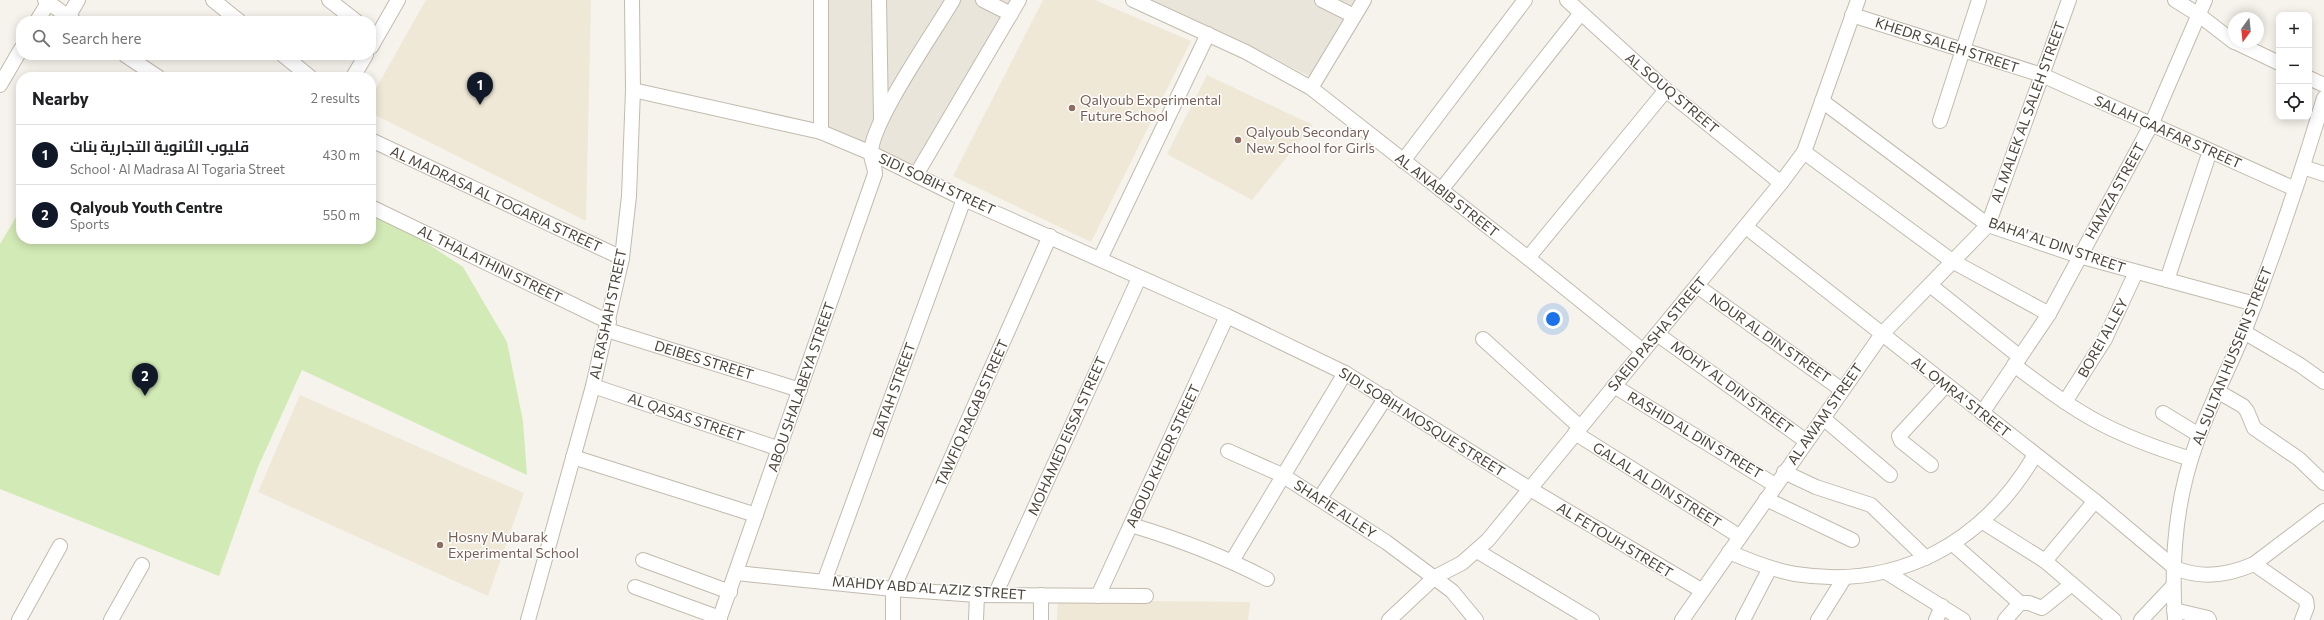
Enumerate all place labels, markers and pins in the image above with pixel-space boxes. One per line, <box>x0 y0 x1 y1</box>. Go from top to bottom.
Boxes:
pin: 1 <box>467 72 493 105</box>
place label: Qalyoub Experimental Future School <box>1080 91 1221 124</box>
marker: Qalyoub Experimental Future School <box>1067 103 1077 113</box>
place label: Qalyoub Secondary New School for Girls <box>1246 123 1375 156</box>
marker: Qalyoub Secondary New School for Girls <box>1233 135 1243 145</box>
pin: 2 <box>132 363 158 396</box>
place label: Hosny Mubarak Experimental School <box>448 528 579 561</box>
marker: Hosny Mubarak Experimental School <box>435 540 445 550</box>

